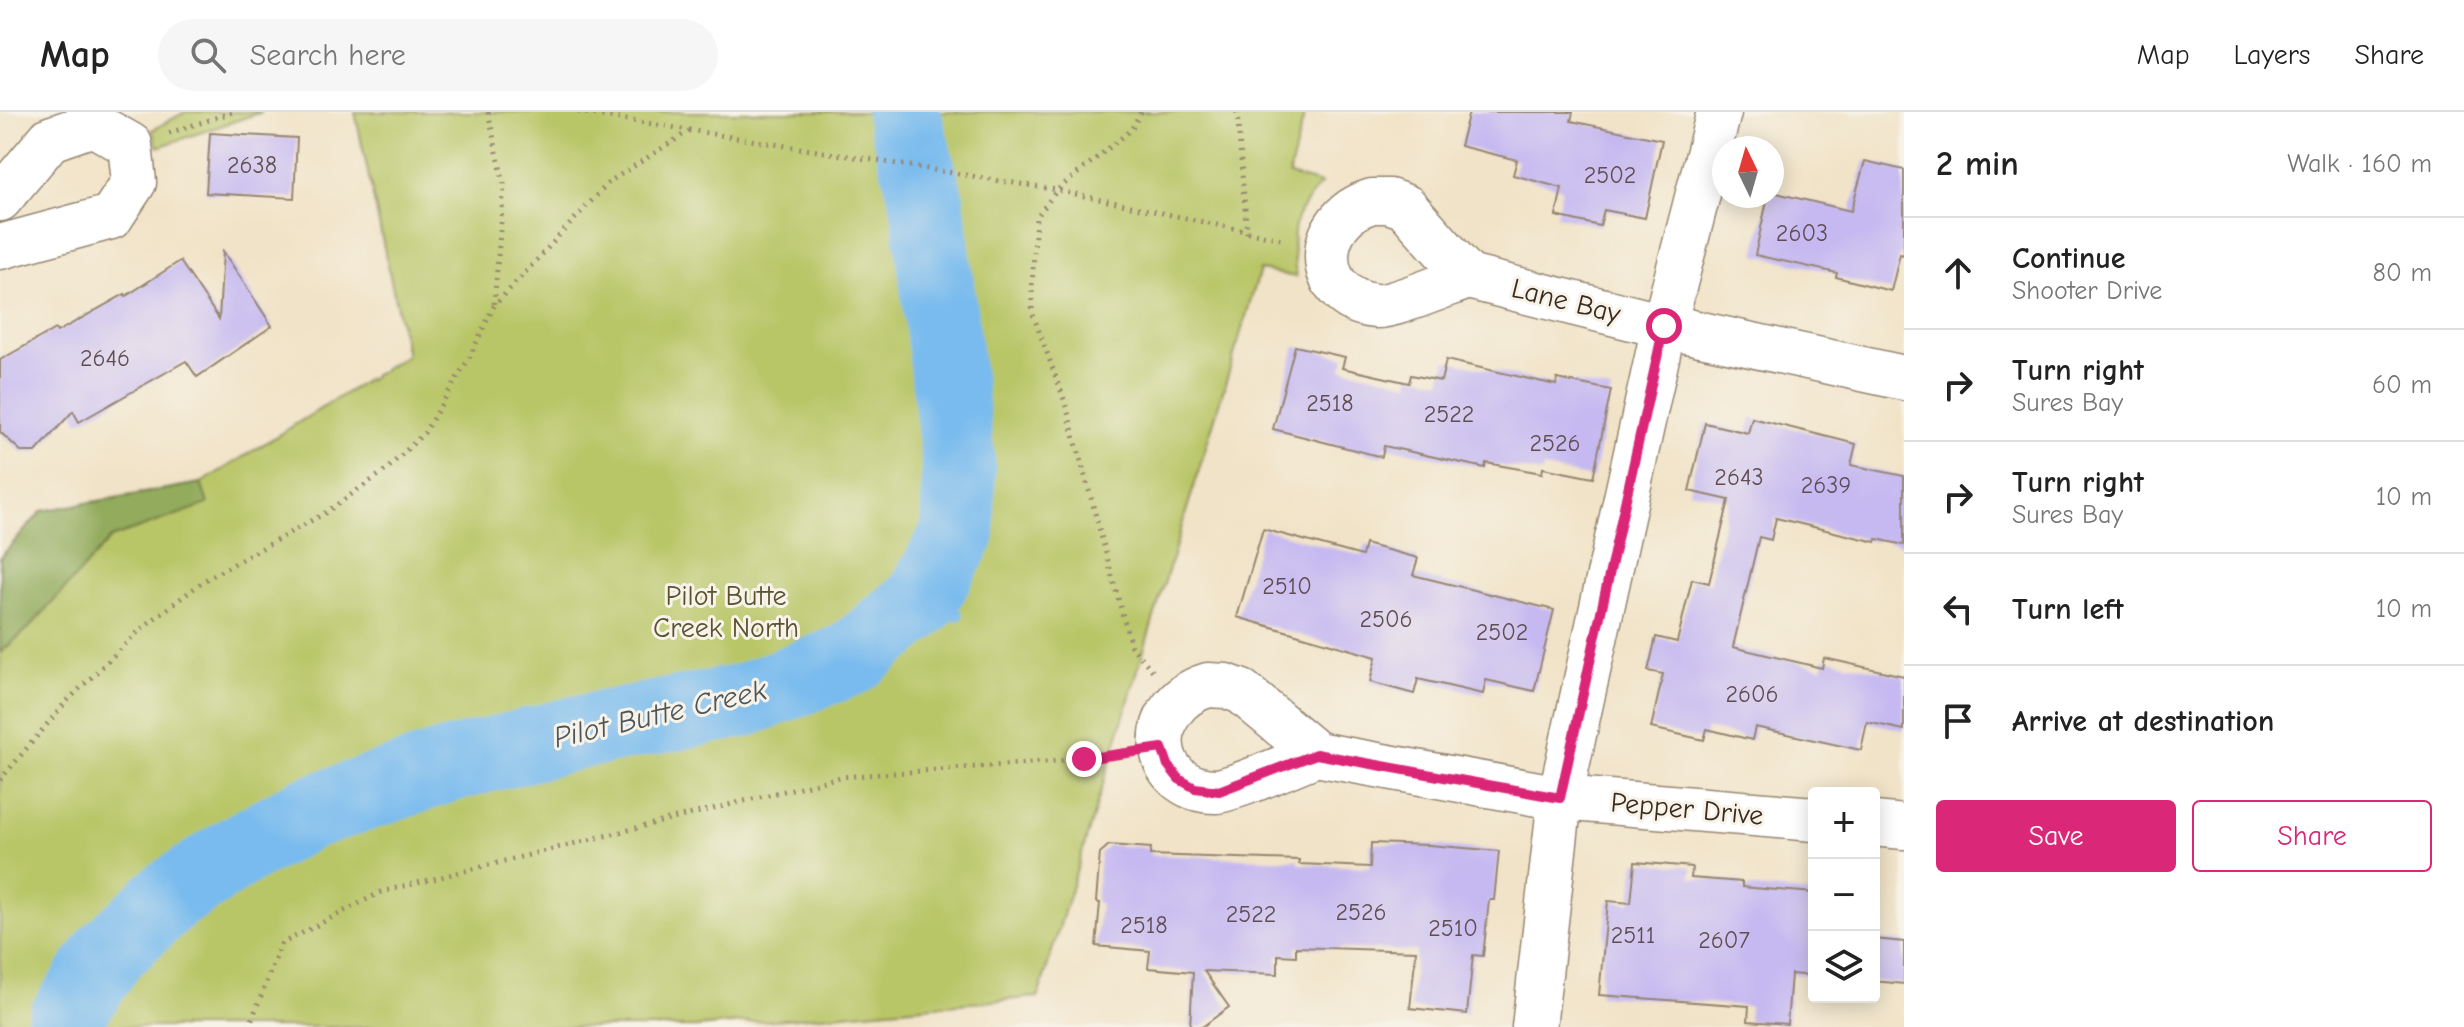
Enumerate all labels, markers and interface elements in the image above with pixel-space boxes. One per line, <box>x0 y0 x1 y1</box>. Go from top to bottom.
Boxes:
search box <box>158 19 718 91</box>
text: Map <box>40 33 110 77</box>
icon: search <box>186 33 230 77</box>
text: Search here <box>250 38 406 73</box>
text: Map <box>2137 39 2190 71</box>
text: Layers <box>2234 39 2310 71</box>
text: Share <box>2354 39 2424 71</box>
north arrow <box>1712 136 1784 208</box>
text: 2 min <box>1936 144 2019 184</box>
text: Walk · 160 m <box>2287 149 2432 179</box>
house number: 2638 <box>227 151 277 179</box>
house number: 2502 <box>1584 161 1636 189</box>
house number: 2603 <box>1776 219 1828 247</box>
text: Continue <box>2012 241 2126 276</box>
icon: ahead <box>1936 251 1980 295</box>
text: 80 m <box>2373 258 2432 288</box>
street label: Lane Bay <box>1508 272 1624 330</box>
text: Shooter Drive <box>2012 276 2162 306</box>
route start <box>1646 308 1682 344</box>
house number: 2646 <box>80 344 130 372</box>
text: Turn right <box>2012 353 2144 388</box>
icon: right <box>1936 363 1980 407</box>
text: 60 m <box>2372 370 2432 400</box>
text: Sures Bay <box>2012 388 2123 418</box>
house number: 2518 <box>1306 389 1354 417</box>
house number: 2522 <box>1424 400 1474 428</box>
house number: 2526 <box>1529 429 1581 457</box>
house number: 2643 <box>1714 463 1764 491</box>
text: Turn right <box>2012 465 2144 500</box>
house number: 2639 <box>1801 471 1851 499</box>
icon: right <box>1936 475 1980 519</box>
text: 10 m <box>2376 482 2432 512</box>
text: Sures Bay <box>2012 500 2123 530</box>
house number: 2510 <box>1262 572 1312 600</box>
park label: Pilot Butte Creek North <box>653 580 799 644</box>
icon: left <box>1936 587 1980 631</box>
text: Turn left <box>2012 592 2124 627</box>
text: 10 m <box>2376 594 2432 624</box>
house number: 2506 <box>1359 605 1413 633</box>
house number: 2502 <box>1476 618 1528 646</box>
water label: Pilot Butte Creek <box>550 672 770 756</box>
house number: 2606 <box>1725 680 1779 708</box>
icon: arrive <box>1936 699 1980 743</box>
text: Arrive at destination <box>2012 704 2274 739</box>
route end <box>1066 741 1102 777</box>
street label: Pepper Drive <box>1609 786 1765 832</box>
map controls <box>1808 787 1880 1003</box>
button: + <box>1808 787 1880 859</box>
button: Save <box>1936 800 2176 872</box>
button: Share <box>2192 800 2432 872</box>
button: − <box>1808 859 1880 931</box>
house number: 2526 <box>1335 898 1387 926</box>
house number: 2522 <box>1226 900 1276 928</box>
house number: 2518 <box>1120 911 1168 939</box>
house number: 2510 <box>1428 914 1478 942</box>
house number: 2511 <box>1611 921 1655 949</box>
house number: 2607 <box>1698 926 1750 954</box>
button: layers <box>1808 931 1880 1003</box>

